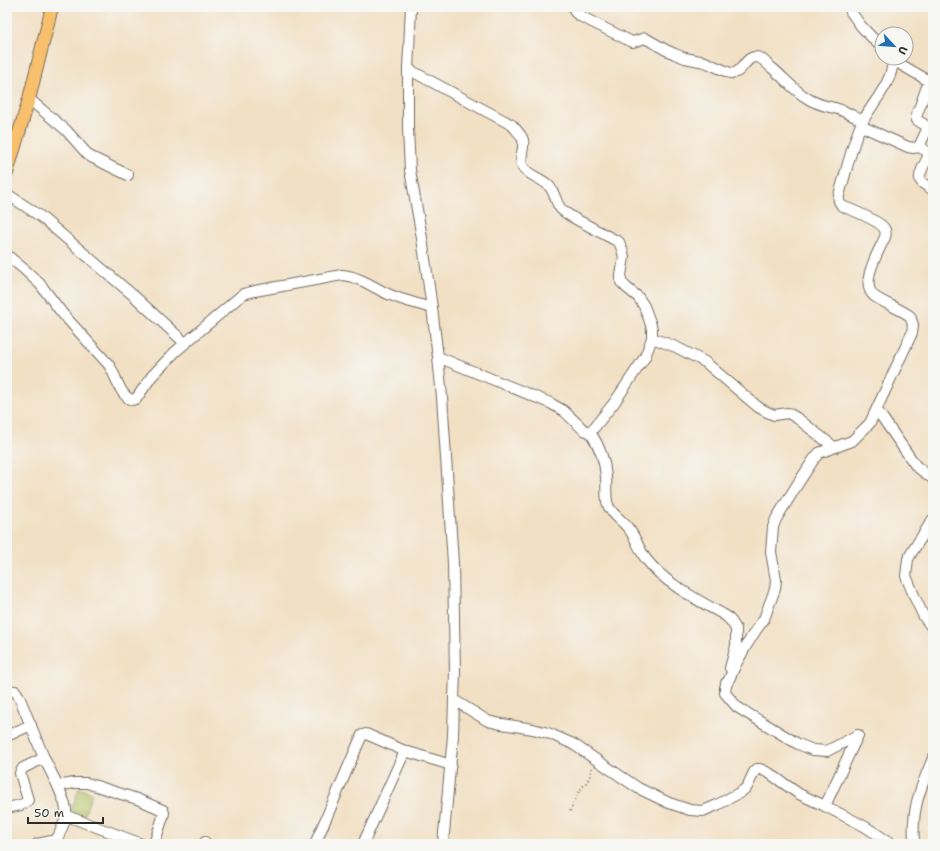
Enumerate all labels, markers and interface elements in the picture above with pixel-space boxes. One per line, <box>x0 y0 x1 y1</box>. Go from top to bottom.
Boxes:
north arrow <box>874 26 914 66</box>
text: U <box>894 43 911 57</box>
scale bar <box>28 799 103 825</box>
text: 50 m <box>34 805 64 821</box>

